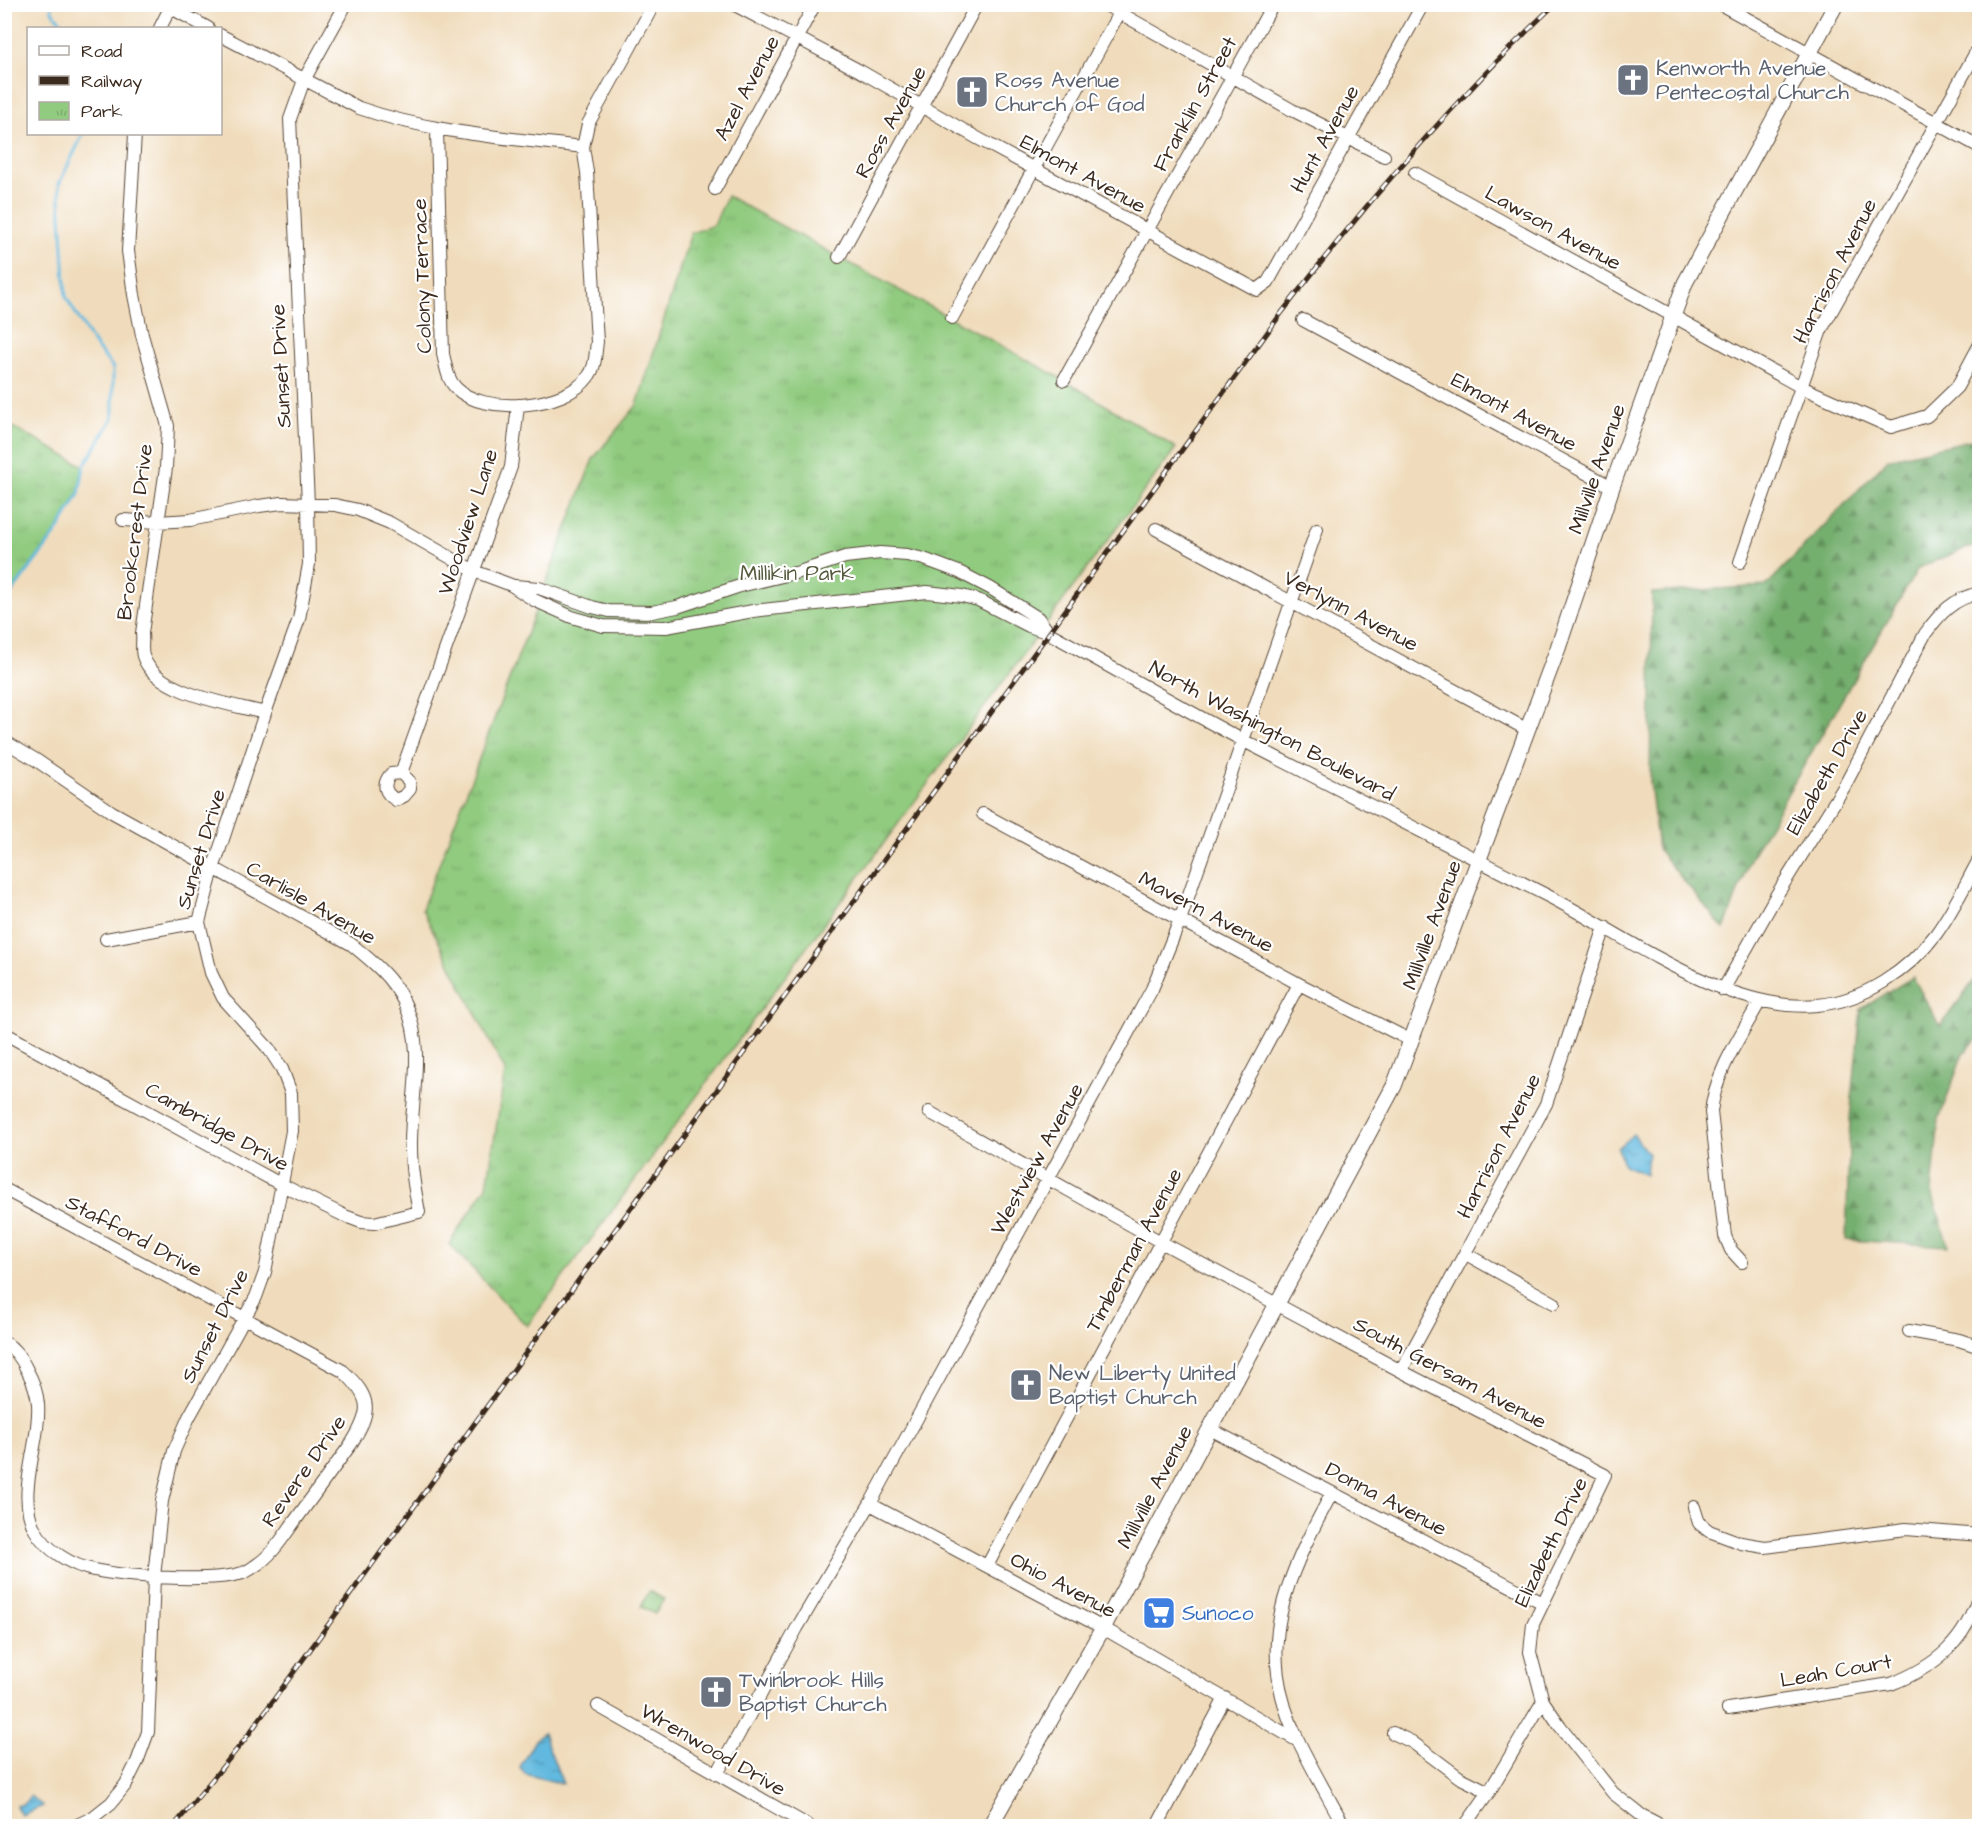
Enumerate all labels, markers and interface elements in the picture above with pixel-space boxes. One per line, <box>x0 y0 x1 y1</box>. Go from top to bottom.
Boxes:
legend <box>27 27 222 135</box>
street label: Azel Avenue <box>707 30 787 146</box>
street label: Franklin Street <box>1146 31 1244 177</box>
text: Road <box>81 39 122 64</box>
place label: Kenworth Avenue Pentecostal Church <box>1656 54 1849 107</box>
street label: Ross Avenue <box>848 61 934 183</box>
church icon: Kenworth Avenue Pentecostal Church <box>1615 62 1651 98</box>
place label: Ross Avenue Church of God <box>995 66 1145 119</box>
text: Railway <box>81 69 142 95</box>
church icon: Ross Avenue Church of God <box>954 74 990 110</box>
street label: Hunt Avenue <box>1283 80 1367 198</box>
text: Park <box>81 99 123 124</box>
street label: Elmont Avenue <box>1015 127 1151 221</box>
street label: Lawson Avenue <box>1480 179 1626 277</box>
street label: Harrison Avenue <box>1786 193 1884 349</box>
street label: Colony Terrace <box>405 198 441 354</box>
street label: Sunset Drive <box>263 303 299 429</box>
street label: Elmont Avenue <box>1446 365 1582 459</box>
street label: Millville Avenue <box>1561 400 1633 538</box>
street label: Brookcrest Drive <box>110 442 160 622</box>
street label: Woodview Lane <box>431 445 505 599</box>
park label: Millikin Park <box>740 559 854 588</box>
street label: Verlynn Avenue <box>1278 563 1423 660</box>
street label: North Washington Boulevard <box>1143 654 1400 810</box>
street label: Elizabeth Drive <box>1779 704 1875 840</box>
street label: Sunset Drive <box>169 785 233 913</box>
street label: Carlisle Avenue <box>241 854 381 952</box>
street label: Millville Avenue <box>1395 856 1469 994</box>
street label: Mavern Avenue <box>1133 864 1279 960</box>
street label: Harrison Avenue <box>1450 1068 1548 1224</box>
street label: Cambridge Drive <box>139 1075 294 1180</box>
street label: Westview Avenue <box>983 1078 1091 1240</box>
street label: Timberman Avenue <box>1079 1163 1189 1337</box>
street label: Stafford Drive <box>61 1188 207 1284</box>
street label: Sunset Drive <box>174 1264 256 1388</box>
street label: South Gersam Avenue <box>1348 1310 1552 1436</box>
place label: New Liberty United Baptist Church <box>1049 1359 1236 1413</box>
church icon: New Liberty United Baptist Church <box>1008 1367 1044 1403</box>
street label: Revere Drive <box>255 1409 353 1533</box>
street label: Millville Avenue <box>1110 1420 1200 1554</box>
street label: Donna Avenue <box>1320 1455 1452 1543</box>
street label: Elizabeth Drive <box>1507 1472 1595 1612</box>
street label: Ohio Avenue <box>1005 1545 1121 1625</box>
supermarket icon: Sunoco <box>1141 1595 1177 1631</box>
place label: Sunoco <box>1182 1599 1254 1628</box>
street label: Leah Court <box>1778 1647 1895 1695</box>
place label: Twinbrook Hills Baptist Church <box>739 1666 887 1720</box>
church icon: Twinbrook Hills Baptist Church <box>698 1674 734 1710</box>
street label: Wrenwood Drive <box>635 1697 791 1803</box>

